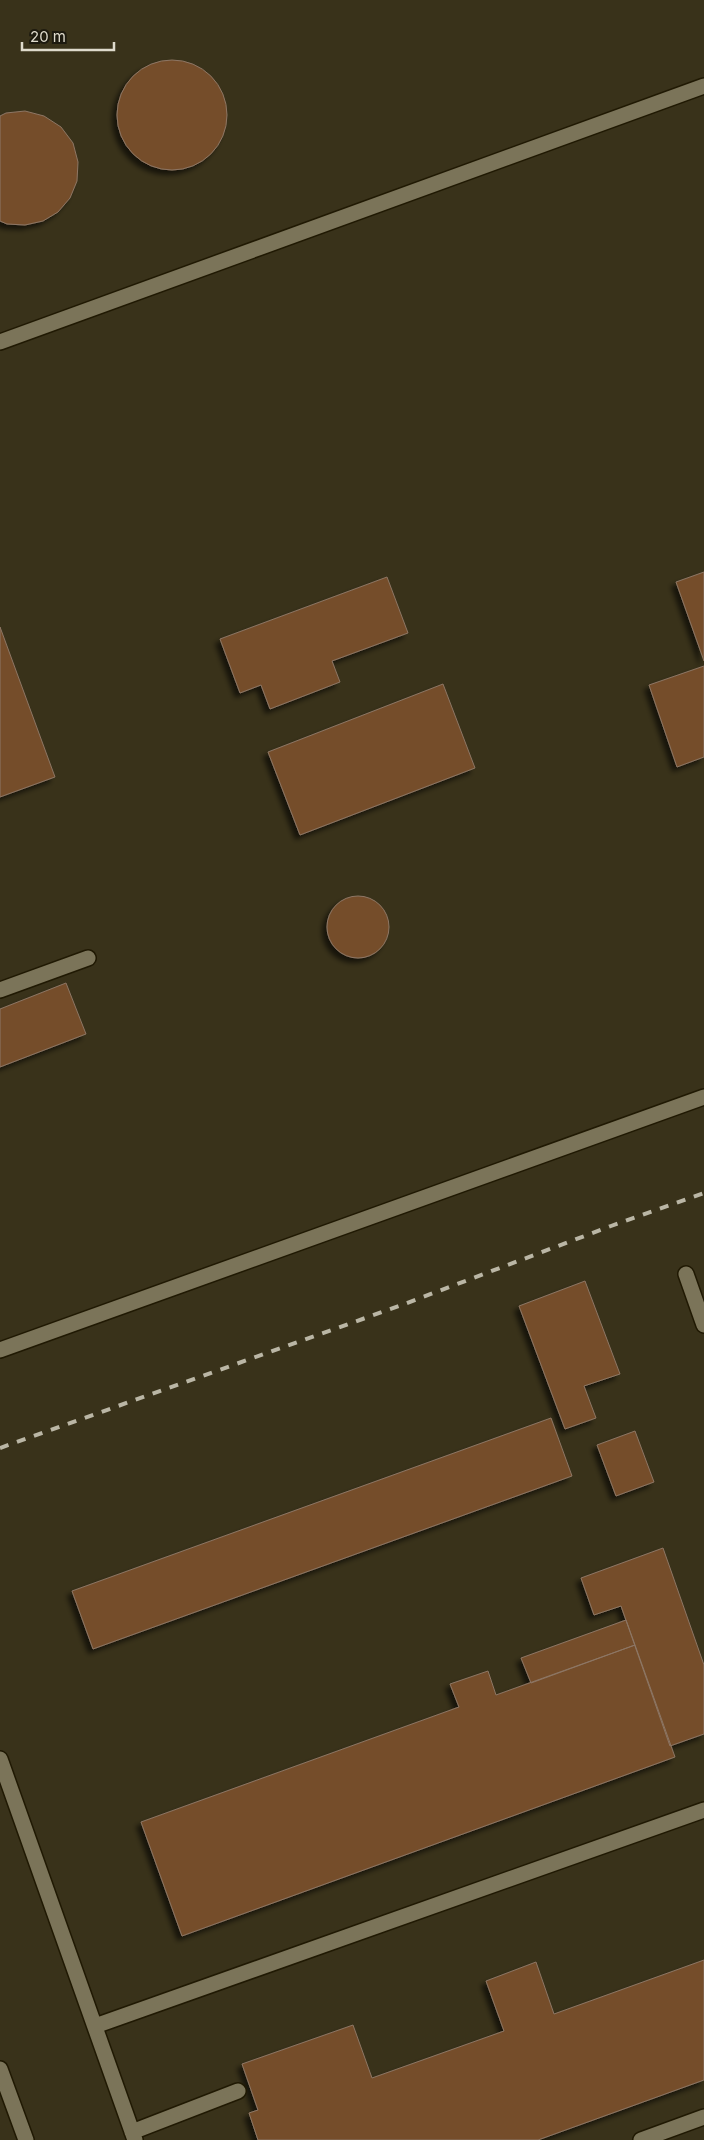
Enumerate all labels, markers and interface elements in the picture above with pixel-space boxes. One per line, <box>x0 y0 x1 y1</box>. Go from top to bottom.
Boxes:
scale bar <box>22 20 115 52</box>
text: 20 m <box>30 27 66 46</box>

